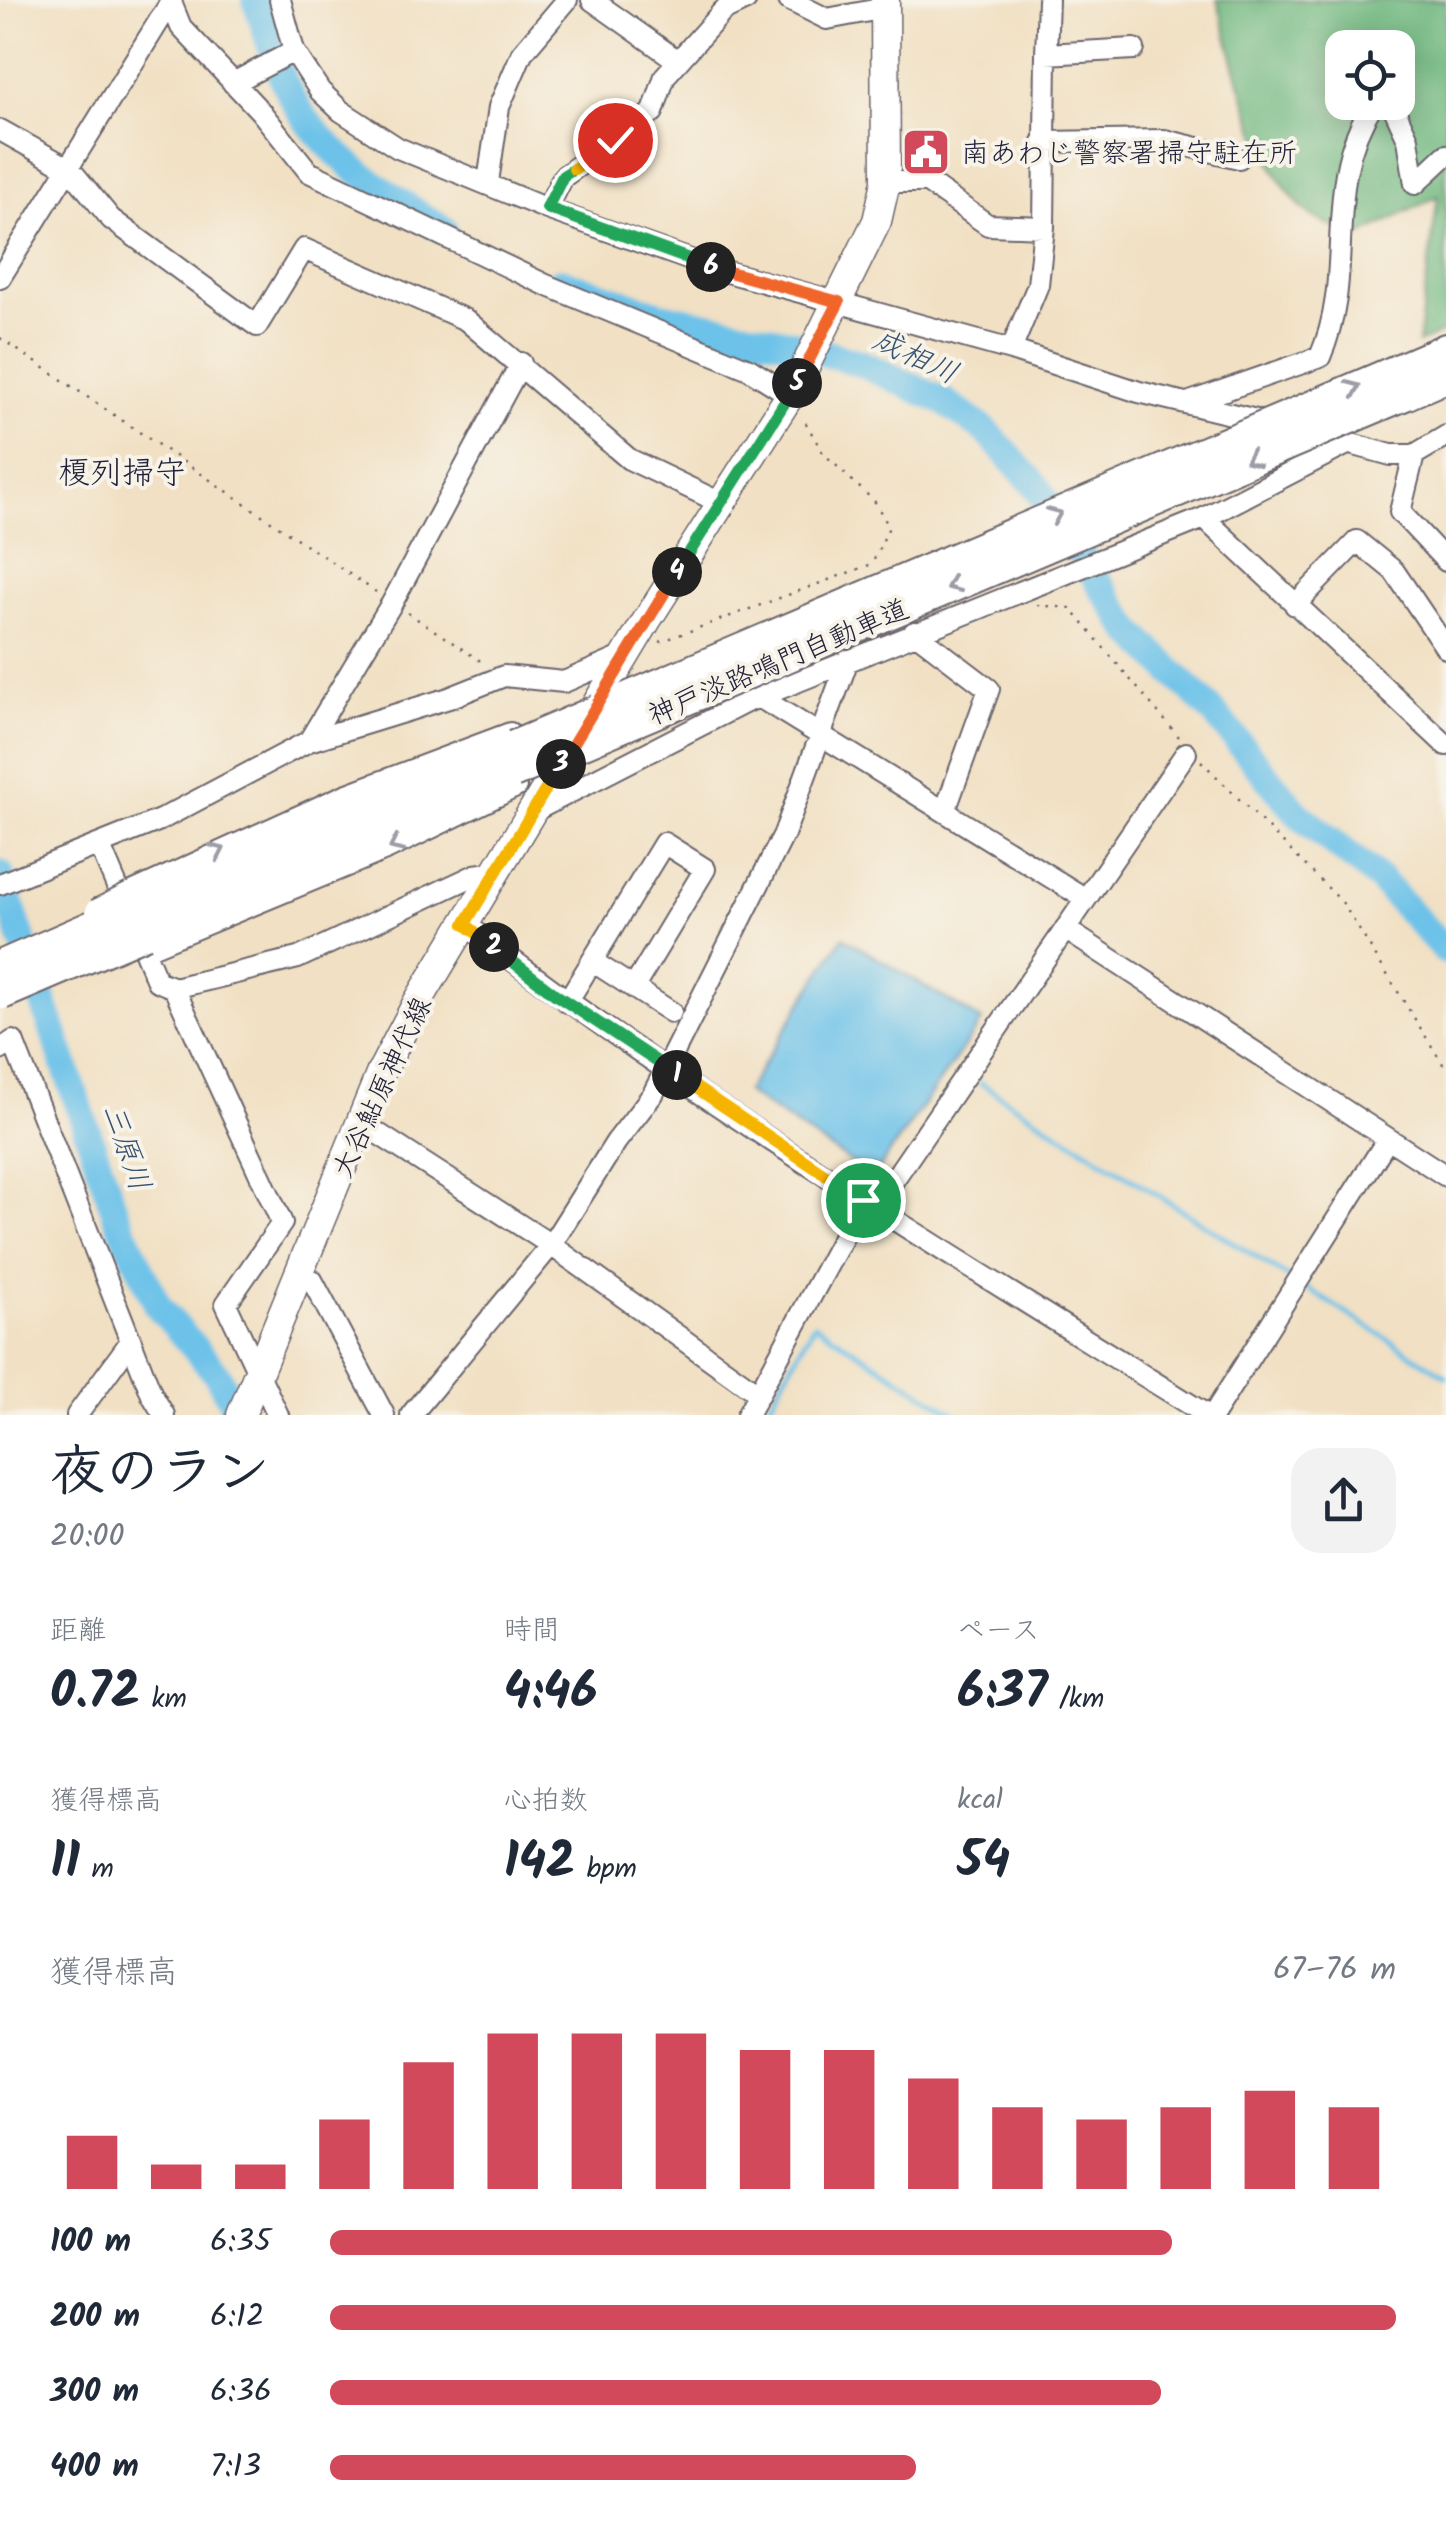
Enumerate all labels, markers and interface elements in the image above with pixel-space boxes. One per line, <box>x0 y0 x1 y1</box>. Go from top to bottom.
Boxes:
map controls <box>1325 30 1415 120</box>
button: locate <box>1325 30 1415 120</box>
pin <box>573 98 658 183</box>
icon: check <box>588 113 643 168</box>
public building icon: 南あわじ警察署掃守駐在所 <box>900 126 952 178</box>
place label: 南あわじ警察署掃守駐在所 <box>961 132 1297 177</box>
pin: 6 <box>686 242 736 292</box>
text: 6 <box>703 244 719 289</box>
water label: 成相川 <box>864 317 966 399</box>
pin: 5 <box>772 358 822 408</box>
text: 5 <box>790 360 804 405</box>
one-way arrow <box>1344 380 1362 400</box>
one-way arrow <box>1244 447 1262 467</box>
district label: 榎列掃守 <box>58 449 186 500</box>
one-way arrow <box>1045 507 1063 527</box>
pin: 4 <box>652 547 702 597</box>
text: 4 <box>669 549 685 594</box>
one-way arrow <box>945 573 963 593</box>
street label: 神戸淡路鳴門自動車道 <box>641 588 917 739</box>
pin: 3 <box>536 739 586 789</box>
text: 3 <box>553 741 569 786</box>
one-way arrow <box>388 832 406 852</box>
one-way arrow <box>208 844 226 864</box>
pin: 2 <box>469 922 519 972</box>
text: 2 <box>486 924 502 969</box>
street label: 大谷鮎原神代線 <box>321 990 445 1186</box>
pin: 1 <box>652 1050 702 1100</box>
text: 1 <box>673 1052 681 1097</box>
water label: 三原川 <box>88 1097 162 1198</box>
pin <box>821 1158 906 1243</box>
icon: arrive <box>836 1173 891 1228</box>
text: 夜のラン <box>50 1431 270 1518</box>
button: share <box>1291 1448 1396 1553</box>
text: 20:00 <box>50 1512 124 1563</box>
text: 距離 <box>50 1609 106 1654</box>
text: 時間 <box>504 1609 560 1654</box>
text: ペース <box>957 1609 1040 1654</box>
text: 0.72 <box>50 1654 140 1734</box>
text: 4:46 <box>504 1654 598 1734</box>
text: 6:37 <box>957 1654 1048 1734</box>
text: km <box>140 1677 187 1722</box>
text: /km <box>1048 1677 1104 1722</box>
text: kcal <box>957 1778 1003 1823</box>
text: 獲得標高 <box>50 1779 162 1824</box>
text: 心拍数 <box>504 1779 588 1824</box>
text: 54 <box>957 1823 1010 1903</box>
text: 11 <box>50 1824 80 1904</box>
text: 142 <box>504 1824 575 1904</box>
text: m <box>80 1847 114 1892</box>
text: bpm <box>575 1847 637 1892</box>
text: 67–76 m <box>1273 1945 1396 1996</box>
text: 獲得標高 <box>50 1948 178 1999</box>
text: 100 m <box>50 2217 131 2268</box>
text: 6:35 <box>210 2217 271 2268</box>
text: 200 m <box>50 2292 140 2343</box>
text: 6:12 <box>210 2292 264 2343</box>
text: 300 m <box>50 2367 139 2418</box>
text: 6:36 <box>210 2367 272 2418</box>
text: 400 m <box>50 2442 139 2493</box>
text: 7:13 <box>210 2442 261 2493</box>

